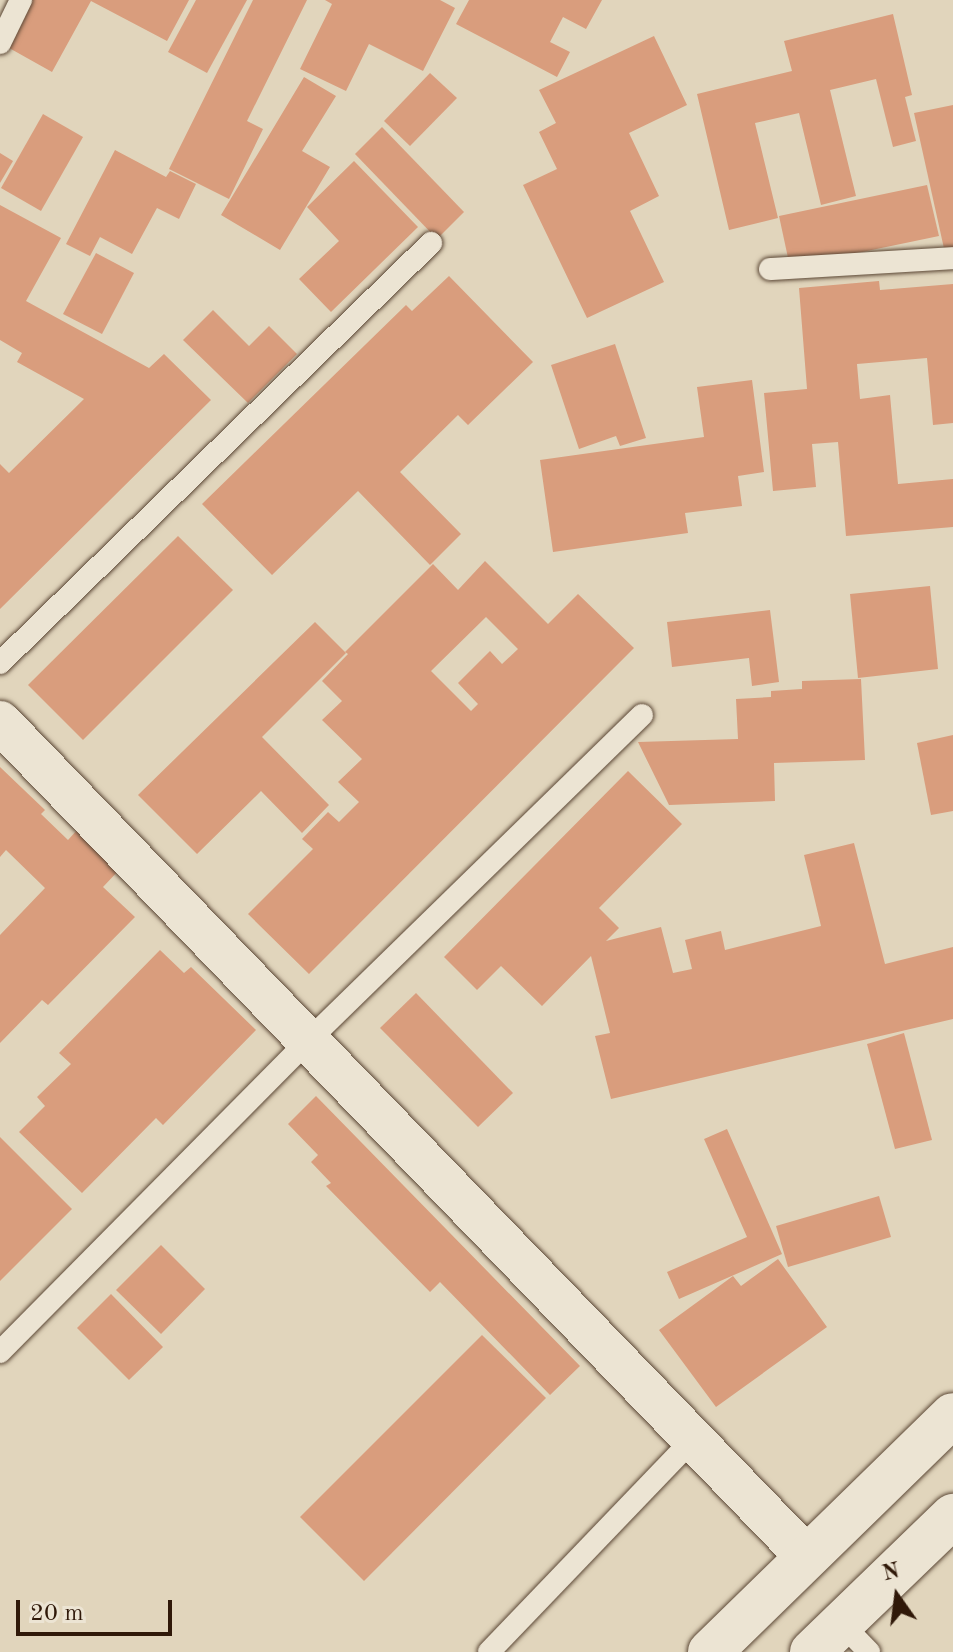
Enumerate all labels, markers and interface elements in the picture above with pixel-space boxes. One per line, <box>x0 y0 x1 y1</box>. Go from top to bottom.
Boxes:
north arrow <box>857 1556 937 1636</box>
text: N <box>880 1560 902 1585</box>
scale bar <box>20 1584 176 1634</box>
text: 20 m <box>30 1602 84 1626</box>

